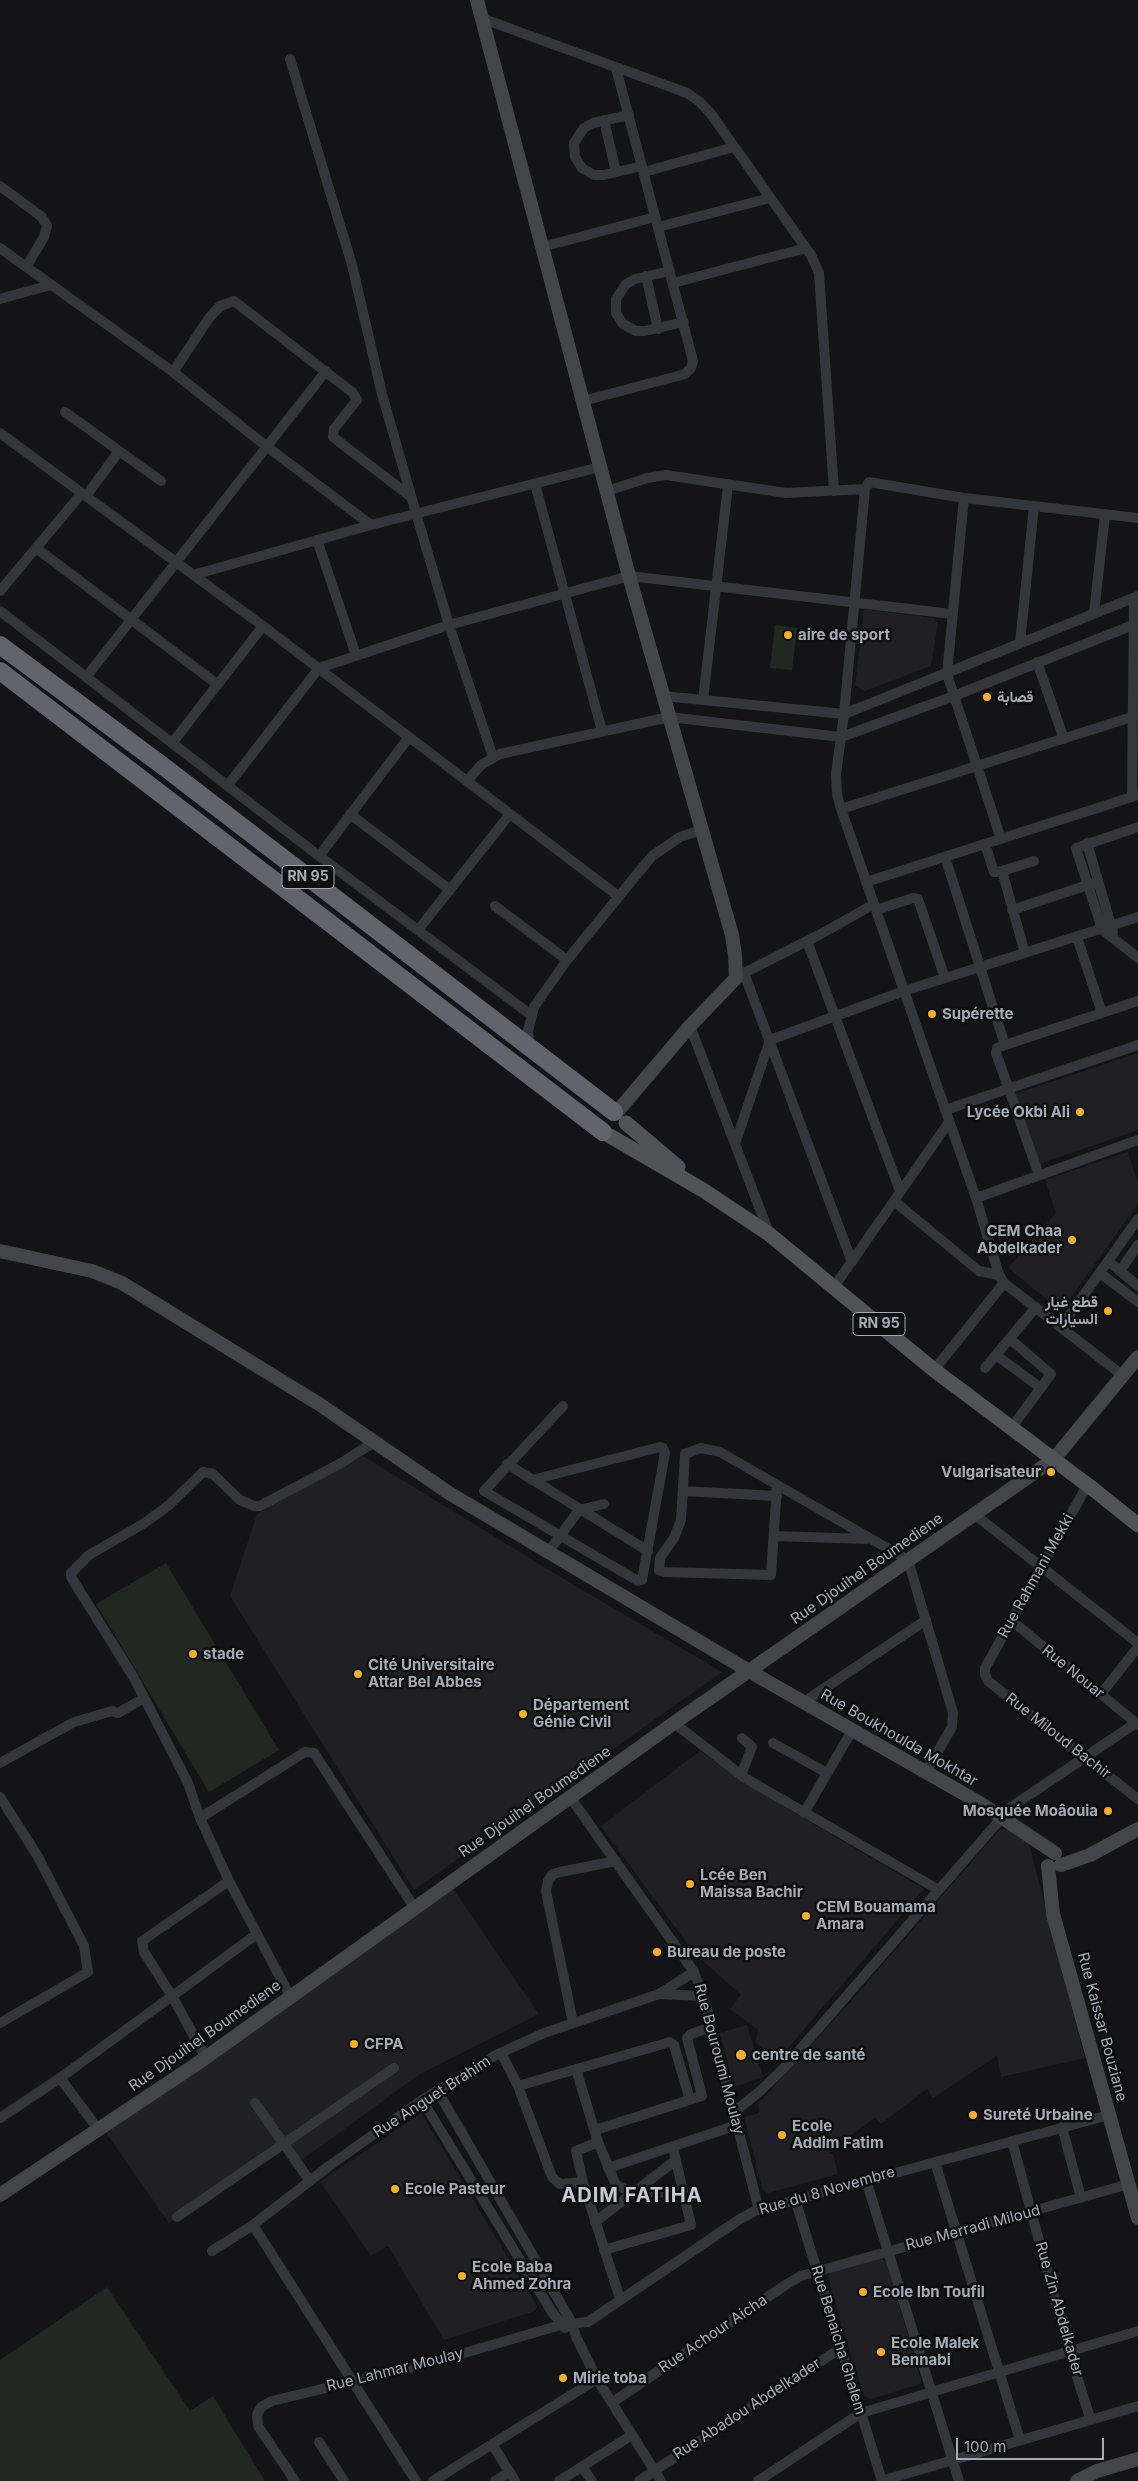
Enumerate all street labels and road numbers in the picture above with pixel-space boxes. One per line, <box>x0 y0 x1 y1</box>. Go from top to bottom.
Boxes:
road number: RN 95 <box>282 866 334 889</box>
road number: RN 95 <box>853 1312 905 1336</box>
street label: Rue Djouihel Boumediene <box>787 1510 947 1628</box>
street label: Rue Rahmani Mekki <box>994 1511 1078 1641</box>
street label: Rue Nouar <box>1038 1641 1108 1703</box>
street label: Rue Boukhoulda Mokhtar <box>817 1686 981 1790</box>
street label: Rue Miloud Bachir <box>1002 1689 1114 1783</box>
street label: Rue Djouihel Boumediene <box>455 1743 615 1861</box>
street label: Rue Kaissar Bouziane <box>1073 1951 1131 2103</box>
street label: Rue Djouihel Boumediene <box>125 1977 285 2095</box>
street label: Rue Bouroumi Moulay <box>690 1982 748 2136</box>
street label: Rue Anguet Brahim <box>370 2052 494 2142</box>
street label: Rue du 8 Novembre <box>757 2163 897 2219</box>
street label: Rue Merradi Miloud <box>904 2201 1042 2255</box>
street label: Rue Zin Abdelkader <box>1031 2240 1087 2378</box>
street label: Rue Benaicha Ghalem <box>807 2263 869 2417</box>
street label: Rue Achour Aicha <box>655 2291 771 2377</box>
street label: Rue Lahmar Moulay <box>325 2344 465 2396</box>
street label: Rue Abadou Abdelkader <box>670 2355 824 2463</box>

